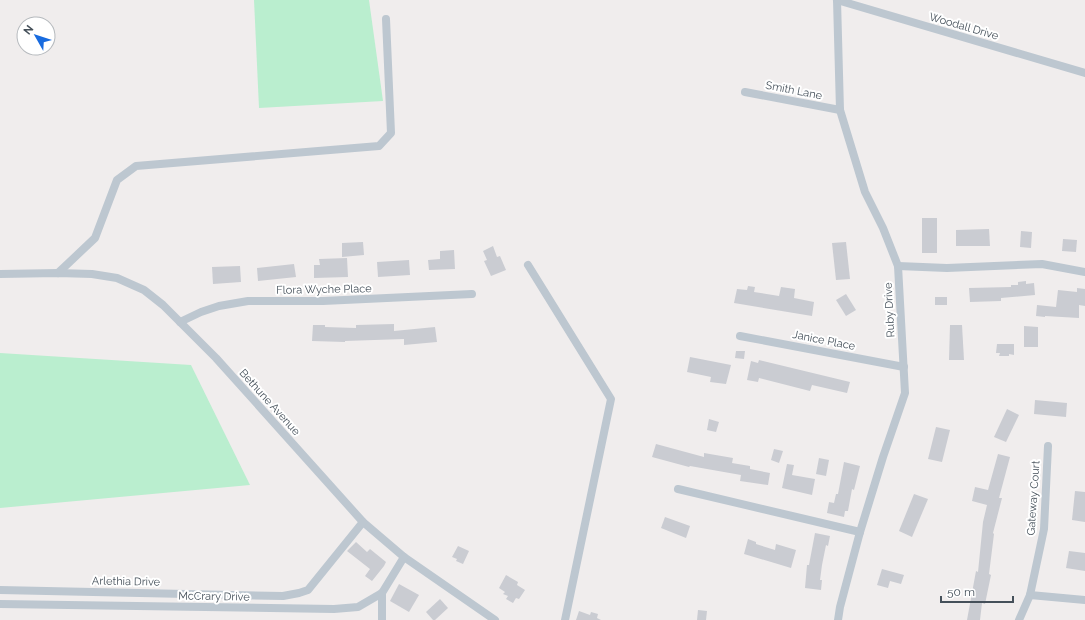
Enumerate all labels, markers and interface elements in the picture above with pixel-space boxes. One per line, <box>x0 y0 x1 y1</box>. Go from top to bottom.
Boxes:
street label: Woodall Drive <box>928 10 1000 43</box>
north arrow <box>16 16 56 56</box>
text: N <box>21 23 36 37</box>
street label: Smith Lane <box>765 79 824 102</box>
street label: Flora Wyche Place <box>276 282 372 297</box>
street label: Ruby Drive <box>882 282 897 338</box>
street label: Janice Place <box>791 328 857 353</box>
street label: Bethune Avenue <box>237 367 303 438</box>
street label: Gateway Court <box>1024 460 1043 536</box>
street label: Arlethia Drive <box>92 574 161 589</box>
scale bar <box>941 578 1013 604</box>
text: 50 m <box>947 585 975 599</box>
street label: McCrary Drive <box>178 589 250 604</box>

